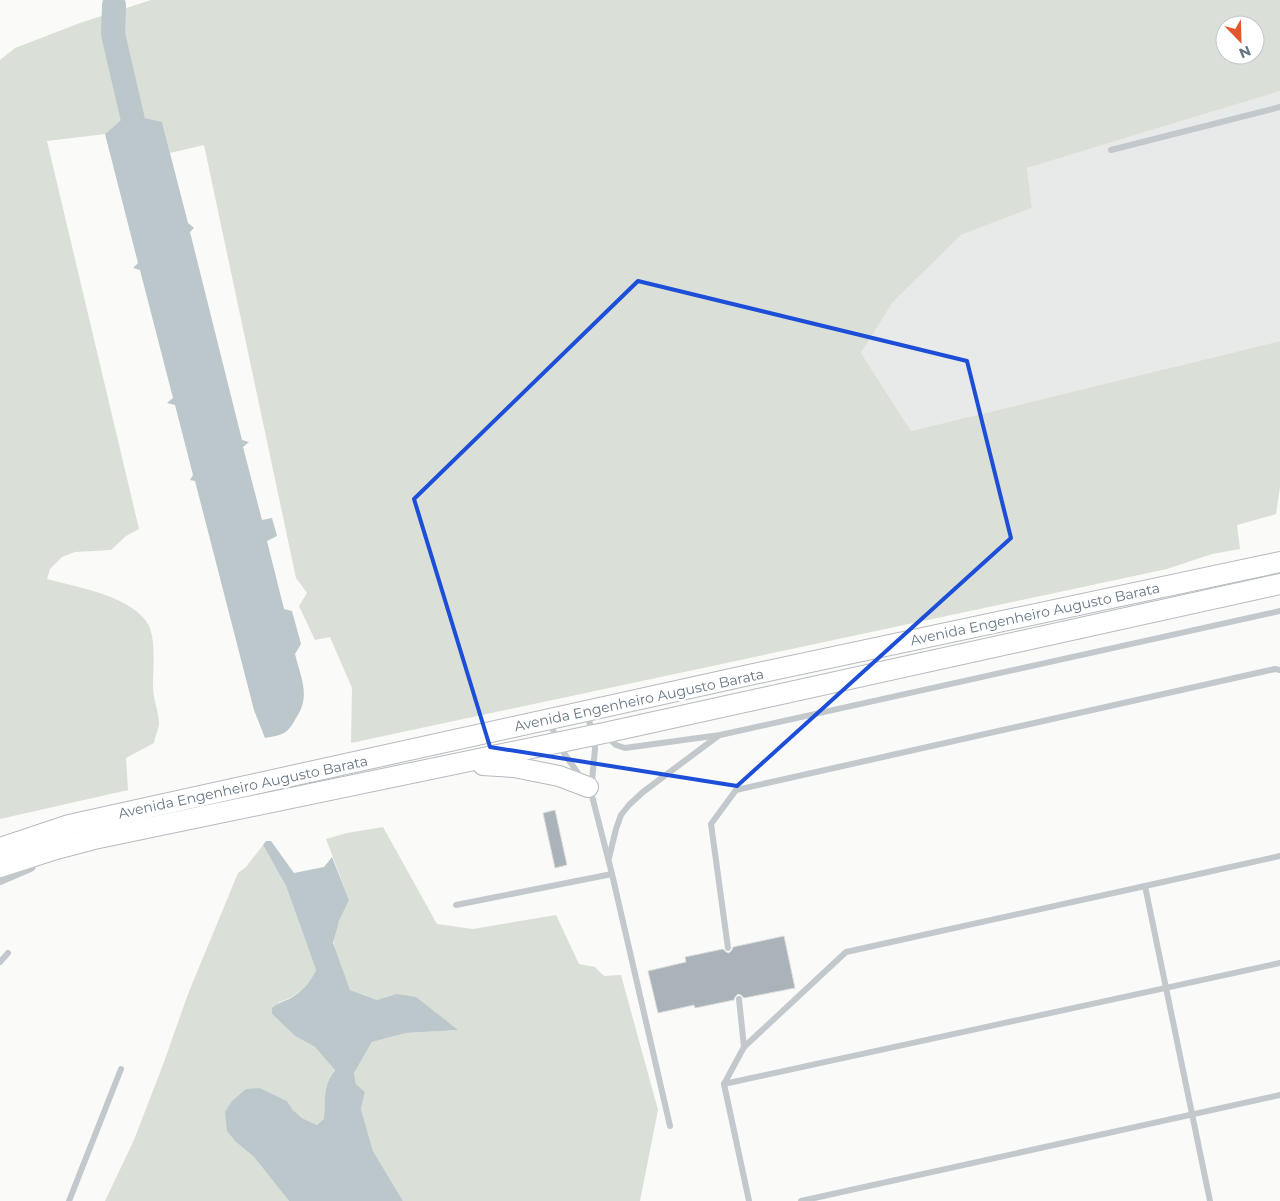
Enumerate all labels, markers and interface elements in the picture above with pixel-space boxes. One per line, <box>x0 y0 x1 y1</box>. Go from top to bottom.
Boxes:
north arrow <box>1215 15 1265 65</box>
text: N <box>1236 41 1254 62</box>
street label: Avenida Engenheiro Augusto Barata <box>908 579 1162 649</box>
street label: Avenida Engenheiro Augusto Barata <box>512 665 766 735</box>
street label: Avenida Engenheiro Augusto Barata <box>116 752 370 822</box>

